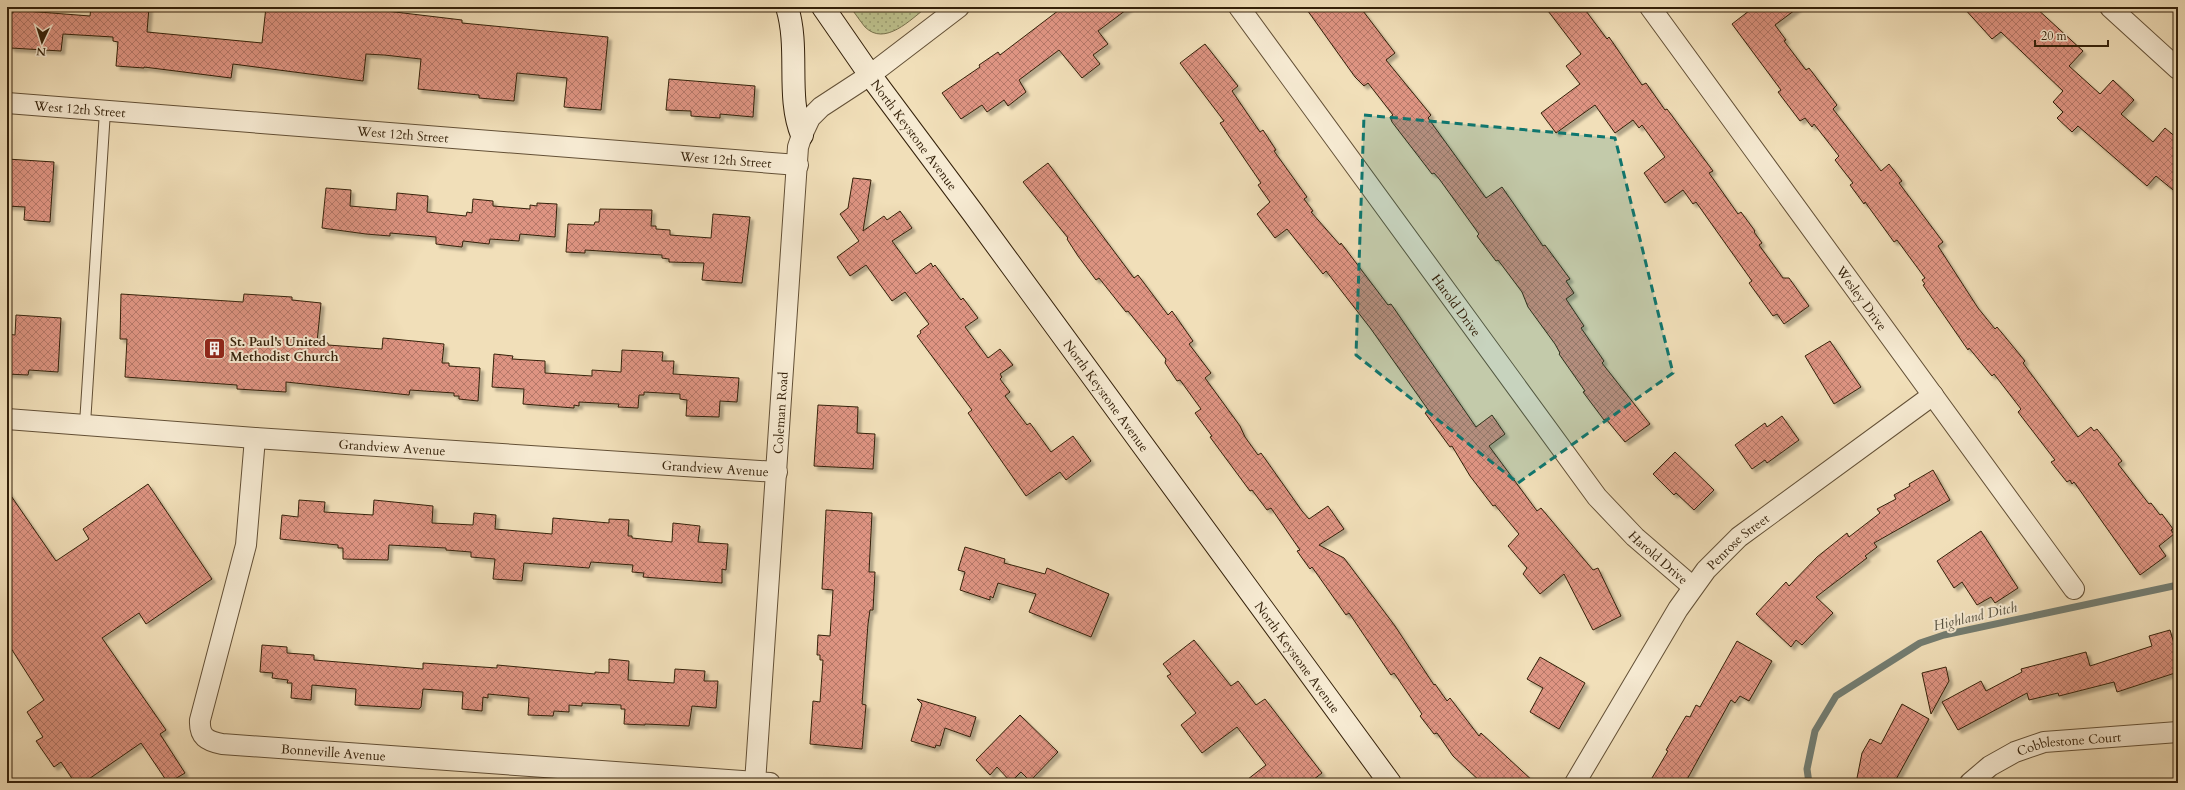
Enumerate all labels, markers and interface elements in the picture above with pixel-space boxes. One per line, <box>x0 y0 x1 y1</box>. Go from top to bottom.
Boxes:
north arrow <box>22 22 62 62</box>
scale bar <box>2035 22 2108 48</box>
text: 20 m <box>2041 28 2068 44</box>
text: N <box>36 44 47 59</box>
street label: North Keystone Avenue <box>866 76 961 195</box>
street label: West 12th Street <box>32 97 126 122</box>
street label: West 12th Street <box>355 122 449 148</box>
street label: West 12th Street <box>678 148 772 173</box>
street label: Wesley Drive <box>1831 262 1891 335</box>
street label: Harold Drive <box>1427 271 1485 341</box>
place label: St. Paul's United Methodist Church <box>230 333 339 366</box>
building icon: St. Paul's United Methodist Church <box>201 335 227 361</box>
street label: North Keystone Avenue <box>1059 336 1153 456</box>
street label: Coleman Road <box>769 371 793 455</box>
street label: Grandview Avenue <box>338 435 446 460</box>
street label: Grandview Avenue <box>661 457 769 481</box>
street label: Penrose Street <box>1703 510 1773 574</box>
street label: Harold Drive <box>1624 527 1692 589</box>
street label: North Keystone Avenue <box>1250 598 1344 717</box>
water label: Highland Ditch <box>1931 598 2019 635</box>
street label: Cobblestone Court <box>2015 728 2122 761</box>
street label: Bonneville Avenue <box>280 740 386 766</box>

